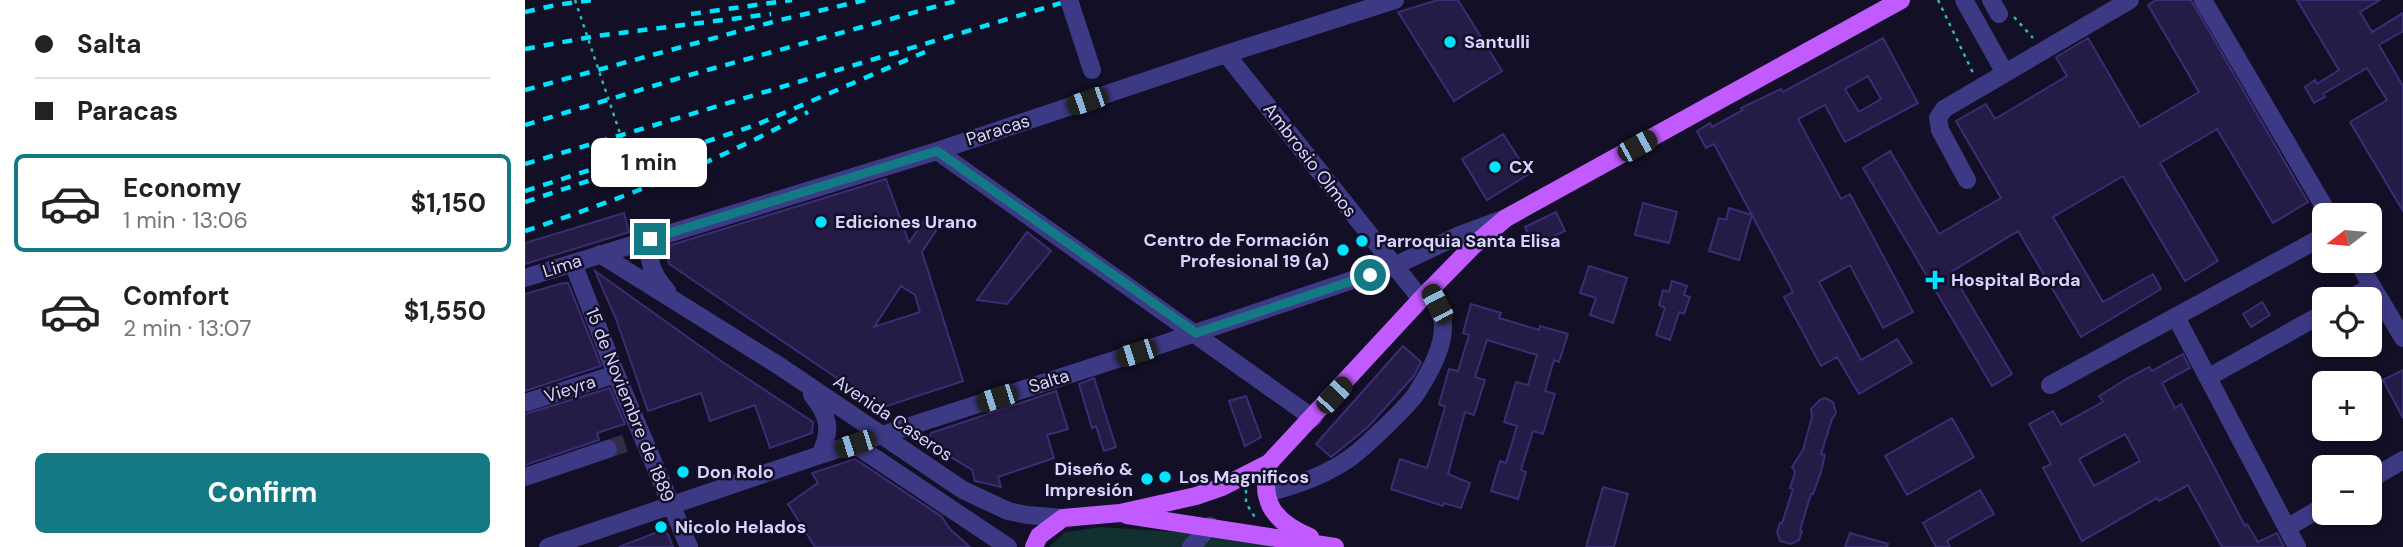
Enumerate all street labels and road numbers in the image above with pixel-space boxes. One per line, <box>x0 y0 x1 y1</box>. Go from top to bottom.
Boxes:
street label: Ambrosio Olmos <box>1258 98 1362 222</box>
street label: Paracas <box>963 108 1033 152</box>
street label: Lima <box>539 248 585 284</box>
street label: 15 de Noviembre de 1889 <box>580 304 680 506</box>
street label: Salta <box>1026 363 1072 399</box>
street label: Vieyra <box>541 369 599 409</box>
street label: Avenida Caseros <box>829 369 957 467</box>

